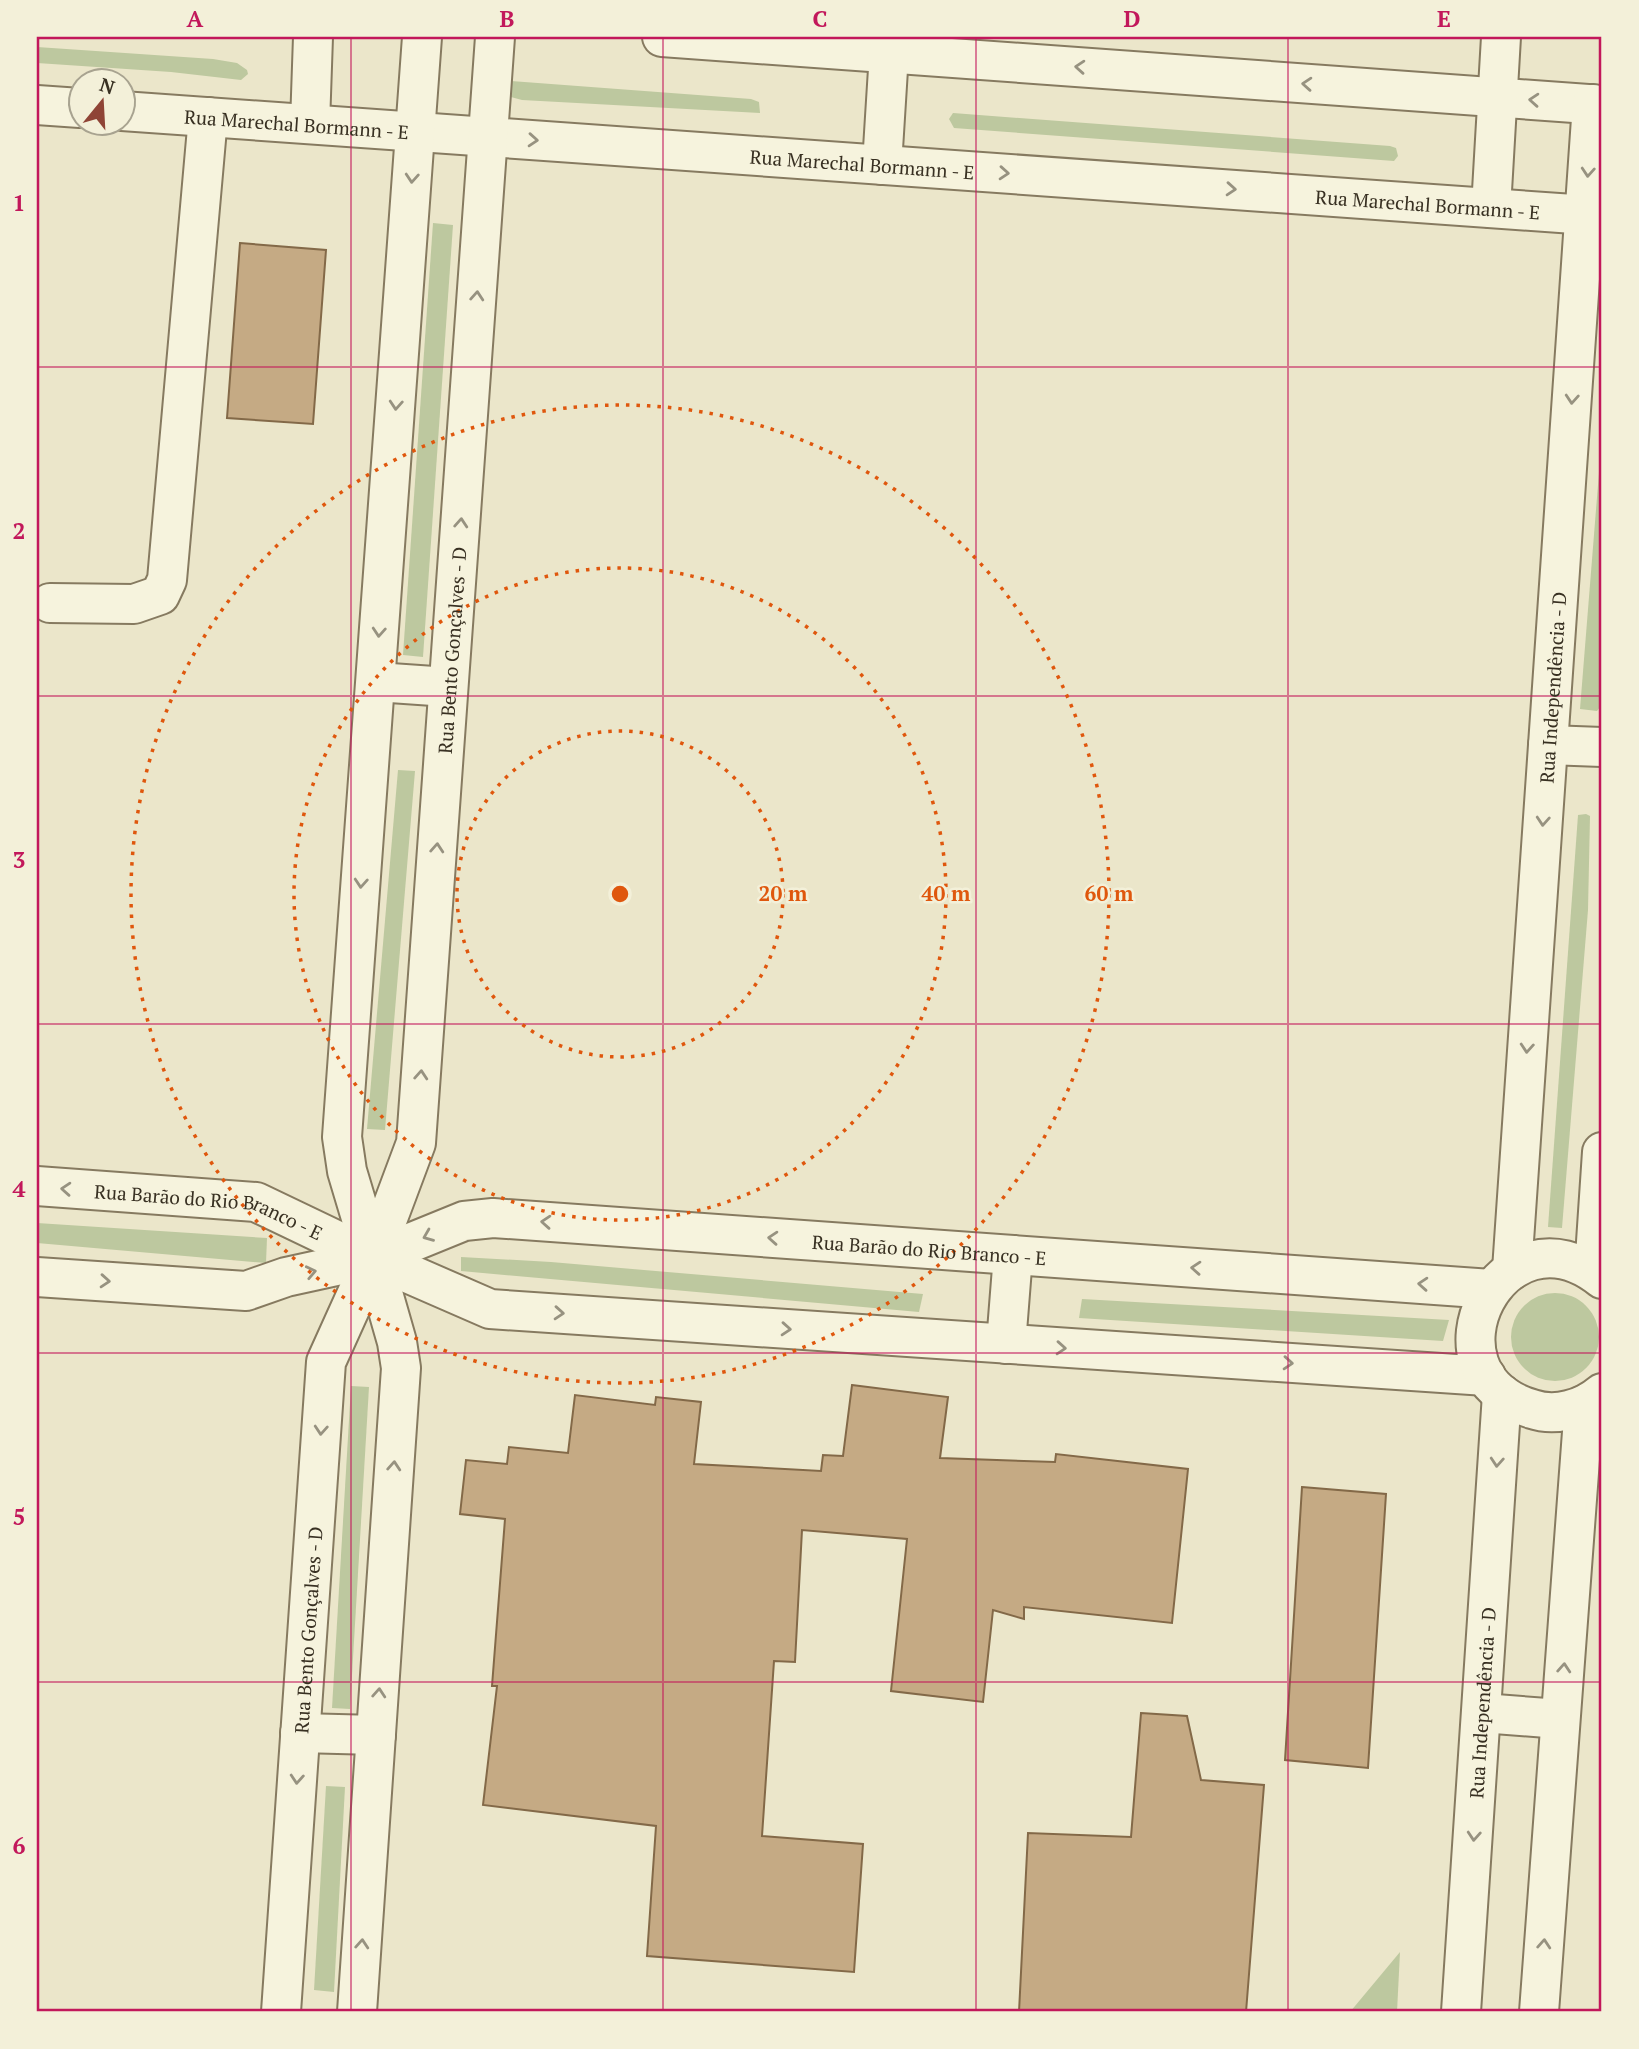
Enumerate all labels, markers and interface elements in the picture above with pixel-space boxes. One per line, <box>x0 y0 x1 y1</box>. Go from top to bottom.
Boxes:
text: A <box>187 3 204 34</box>
text: B <box>500 3 515 34</box>
text: C <box>813 3 828 34</box>
text: D <box>1124 3 1141 34</box>
text: E <box>1437 3 1451 34</box>
one-way arrow <box>1075 60 1086 75</box>
north arrow <box>66 66 136 136</box>
text: N <box>97 71 119 100</box>
one-way arrow <box>1301 77 1312 92</box>
one-way arrow <box>1528 93 1539 108</box>
street label: Rua Marechal Bormann - E <box>183 103 410 144</box>
one-way arrow <box>528 132 539 147</box>
street label: Rua Marechal Bormann - E <box>749 143 975 184</box>
one-way arrow <box>999 166 1010 181</box>
one-way arrow <box>1581 167 1596 178</box>
one-way arrow <box>405 173 420 184</box>
one-way arrow <box>1226 182 1237 197</box>
street label: Rua Marechal Bormann - E <box>1315 183 1541 224</box>
text: 1 <box>13 187 26 218</box>
one-way arrow <box>469 291 484 302</box>
one-way arrow <box>1565 394 1580 405</box>
one-way arrow <box>389 400 404 411</box>
text: 2 <box>13 515 26 546</box>
one-way arrow <box>453 518 468 529</box>
street label: Rua Bento Gonçalves - D <box>431 546 471 755</box>
street label: Rua Independência - D <box>1533 591 1571 784</box>
one-way arrow <box>372 627 387 638</box>
one-way arrow <box>1536 816 1551 827</box>
one-way arrow <box>429 842 444 853</box>
text: 3 <box>13 844 26 875</box>
one-way arrow <box>354 878 369 889</box>
text: 20 m <box>759 879 808 907</box>
text: 40 m <box>922 879 971 907</box>
text: 60 m <box>1085 879 1134 907</box>
centre of rings <box>608 882 632 906</box>
one-way arrow <box>1520 1043 1535 1054</box>
one-way arrow <box>413 1069 428 1080</box>
text: 4 <box>13 1173 26 1204</box>
street label: Rua Barão do Rio Branco - E <box>93 1178 327 1245</box>
one-way arrow <box>60 1181 71 1196</box>
one-way arrow <box>541 1215 552 1230</box>
one-way arrow <box>423 1228 436 1242</box>
street label: Rua Barão do Rio Branco - E <box>811 1228 1047 1270</box>
one-way arrow <box>768 1231 779 1246</box>
one-way arrow <box>1190 1261 1201 1276</box>
one-way arrow <box>305 1266 317 1280</box>
one-way arrow <box>100 1273 111 1288</box>
one-way arrow <box>1417 1277 1428 1292</box>
one-way arrow <box>553 1305 564 1320</box>
one-way arrow <box>780 1321 791 1336</box>
one-way arrow <box>1056 1340 1067 1355</box>
one-way arrow <box>1283 1355 1294 1370</box>
one-way arrow <box>314 1424 329 1435</box>
one-way arrow <box>1490 1457 1505 1468</box>
one-way arrow <box>386 1460 401 1471</box>
text: 5 <box>13 1501 26 1532</box>
street label: Rua Bento Gonçalves - D <box>288 1526 327 1734</box>
street label: Rua Independência - D <box>1463 1606 1500 1799</box>
one-way arrow <box>1556 1663 1571 1674</box>
one-way arrow <box>371 1687 386 1698</box>
one-way arrow <box>290 1774 305 1785</box>
text: 6 <box>13 1830 26 1861</box>
one-way arrow <box>1466 1831 1481 1842</box>
one-way arrow <box>354 1938 369 1949</box>
one-way arrow <box>1536 1938 1551 1949</box>

